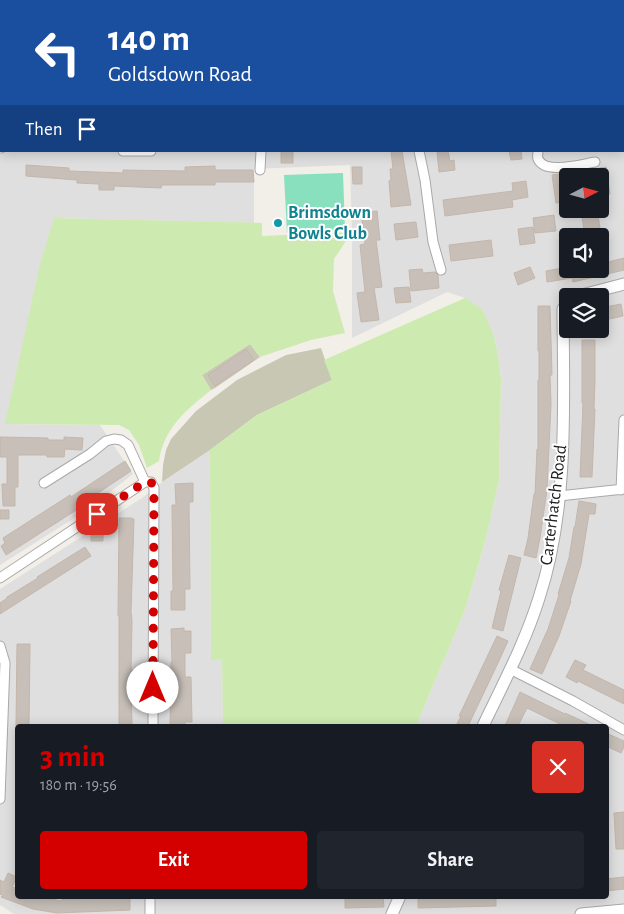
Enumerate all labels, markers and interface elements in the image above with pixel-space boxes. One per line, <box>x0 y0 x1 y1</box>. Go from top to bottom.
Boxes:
icon: left <box>25 20 90 85</box>
text: 140 m <box>108 22 190 57</box>
text: Goldsdown Road <box>108 63 252 85</box>
icon: arrive <box>73 115 101 143</box>
text: Then <box>25 120 63 139</box>
north arrow <box>559 168 609 218</box>
map controls <box>559 168 609 338</box>
place label: Brimsdown Bowls Club <box>288 204 371 243</box>
marker: Brimsdown Bowls Club <box>272 217 284 229</box>
button: sound <box>559 228 609 278</box>
button: layers <box>559 288 609 338</box>
street label: Carterhatch Road <box>538 444 570 566</box>
pin <box>76 493 118 535</box>
icon: arrive <box>83 500 111 528</box>
position arrow <box>126 661 178 713</box>
button: close <box>532 741 584 793</box>
text: 3 min <box>40 742 105 772</box>
text: 180 m · 19:56 <box>40 777 117 793</box>
button: Exit <box>40 831 307 889</box>
button: Share <box>317 831 584 889</box>

